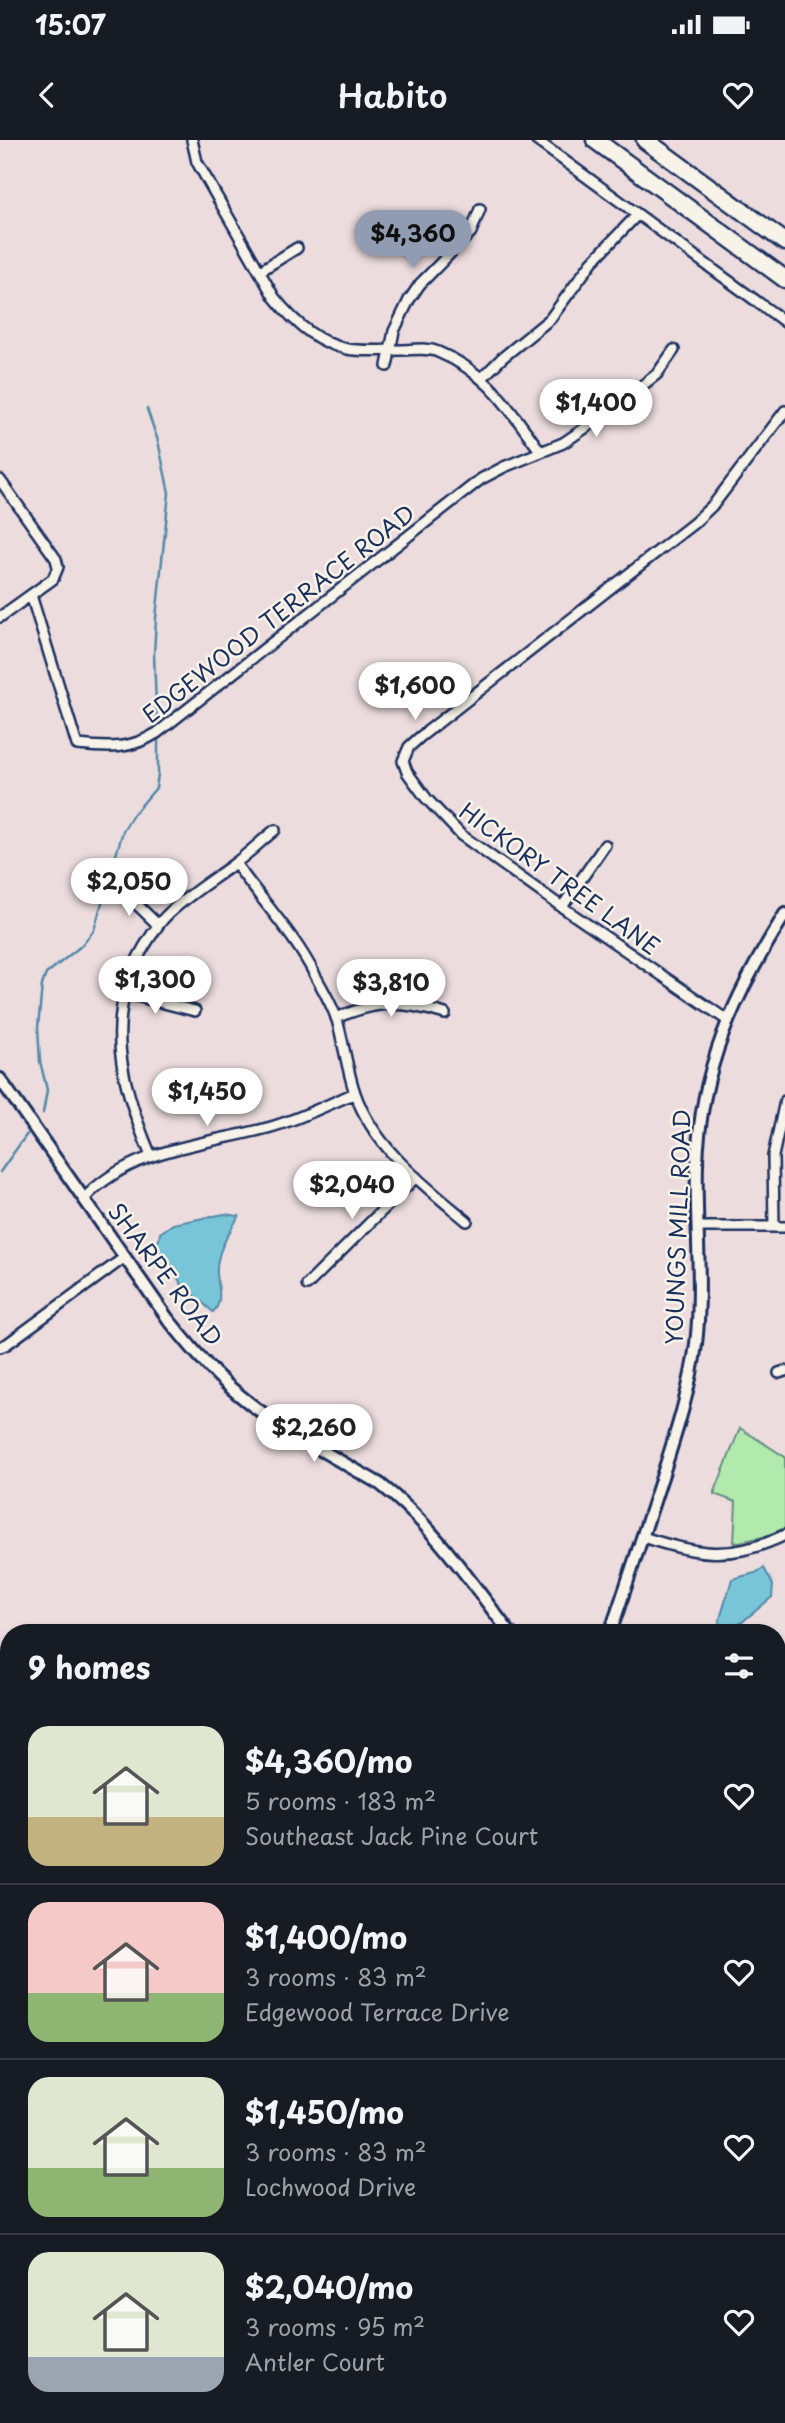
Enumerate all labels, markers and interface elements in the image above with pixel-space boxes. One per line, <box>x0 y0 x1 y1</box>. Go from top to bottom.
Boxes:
text: 15:07 <box>35 5 106 44</box>
text: Habito <box>337 71 448 119</box>
icon: back <box>28 76 66 114</box>
icon: heart <box>719 76 757 114</box>
pin: $4,360 <box>356 211 470 270</box>
text: $4,360 <box>370 215 456 250</box>
pin: $1,400 <box>539 380 653 439</box>
text: $1,400 <box>555 384 637 419</box>
street label: EDGEWOOD TERRACE ROAD <box>134 495 422 731</box>
pin: $1,600 <box>358 662 472 722</box>
text: $1,600 <box>375 667 455 702</box>
street label: HICKORY TREE LANE <box>452 793 668 963</box>
pin: $2,050 <box>72 858 186 918</box>
text: $2,050 <box>87 863 171 898</box>
pin: $1,300 <box>98 956 212 1016</box>
pin: $3,810 <box>334 960 448 1019</box>
text: $1,300 <box>114 961 196 996</box>
text: $3,810 <box>353 964 429 999</box>
pin: $1,450 <box>150 1068 264 1128</box>
text: $1,450 <box>168 1073 246 1108</box>
street label: YOUNGS MILL ROAD <box>655 1109 699 1345</box>
pin: $2,040 <box>295 1161 409 1221</box>
text: $2,040 <box>309 1166 395 1201</box>
street label: SHARPE ROAD <box>100 1195 232 1353</box>
pin: $2,260 <box>257 1404 371 1464</box>
text: $2,260 <box>272 1409 356 1444</box>
text: 9 homes <box>28 1644 150 1689</box>
icon: filters <box>720 1647 758 1685</box>
text: $4,360/mo <box>245 1738 412 1783</box>
icon: home <box>84 1754 168 1838</box>
icon: heart <box>720 1777 758 1815</box>
text: 5 rooms · 183 m² <box>245 1783 436 1818</box>
text: Southeast Jack Pine Court <box>245 1818 538 1853</box>
text: $1,400/mo <box>245 1914 407 1959</box>
icon: home <box>84 1930 168 2014</box>
icon: heart <box>720 1953 758 1991</box>
text: 3 rooms · 83 m² <box>245 1959 427 1994</box>
text: Edgewood Terrace Drive <box>245 1994 509 2029</box>
text: $1,450/mo <box>245 2089 404 2134</box>
icon: home <box>84 2105 168 2189</box>
icon: heart <box>720 2128 758 2166</box>
text: 3 rooms · 83 m² <box>245 2134 427 2169</box>
text: Lochwood Drive <box>245 2169 416 2204</box>
text: $2,040/mo <box>245 2264 413 2309</box>
icon: home <box>84 2280 168 2364</box>
icon: heart <box>720 2303 758 2341</box>
text: 3 rooms · 95 m² <box>245 2309 425 2344</box>
text: Antler Court <box>245 2344 385 2379</box>

